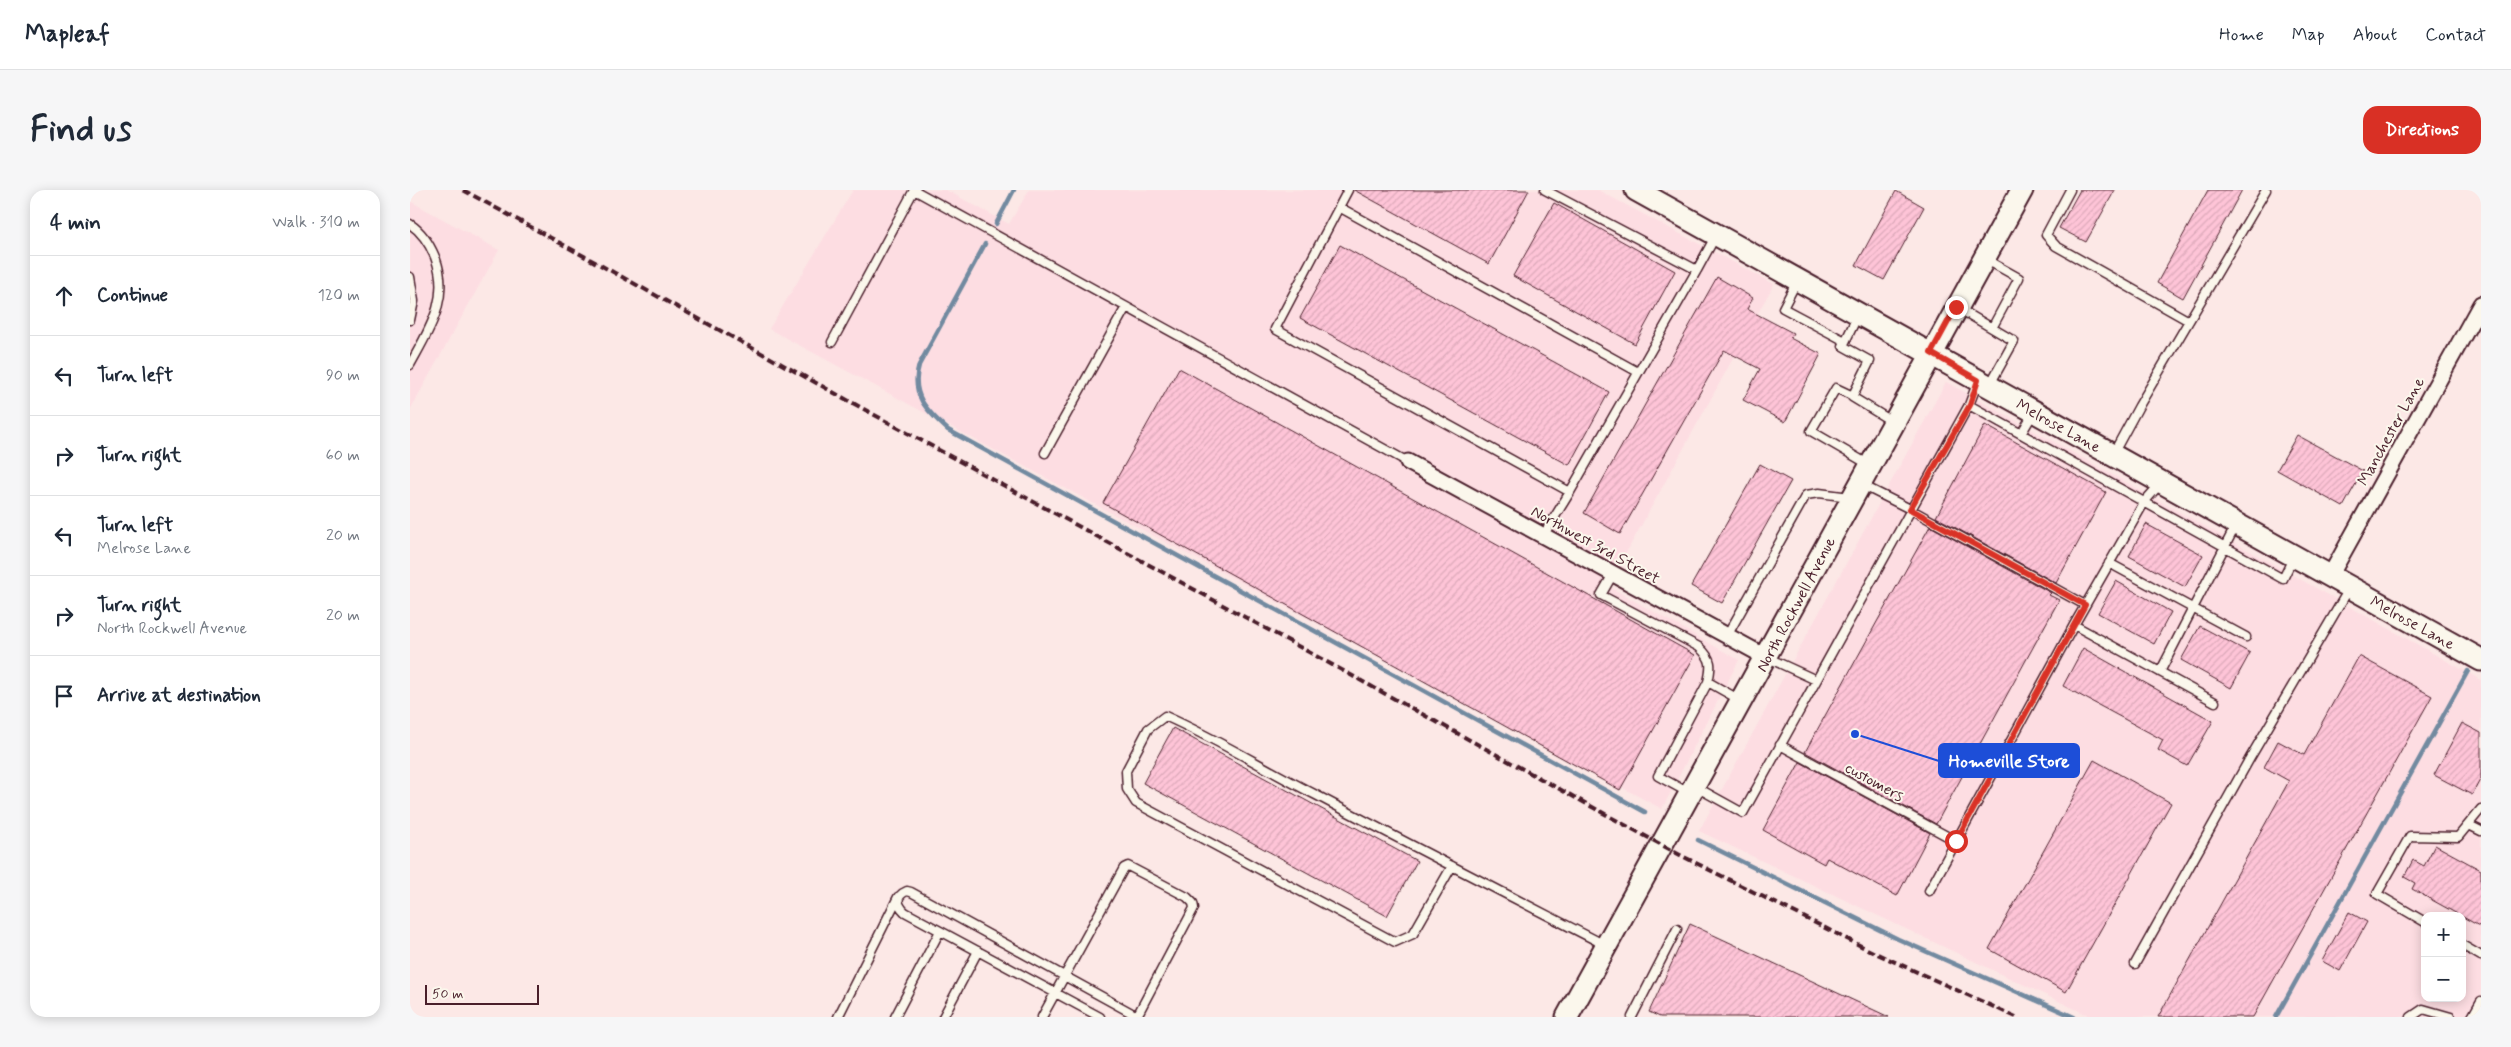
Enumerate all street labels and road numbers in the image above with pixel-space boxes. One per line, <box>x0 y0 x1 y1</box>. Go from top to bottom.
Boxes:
street label: Manchester Lane <box>2353 373 2430 490</box>
street label: Melrose Lane <box>2012 394 2105 458</box>
street label: Northwest 3rd Street <box>1527 501 1664 590</box>
street label: North Rockwell Avenue <box>1752 533 1841 676</box>
street label: Melrose Lane <box>2366 591 2459 655</box>
street label: customers <box>1841 758 1907 807</box>

